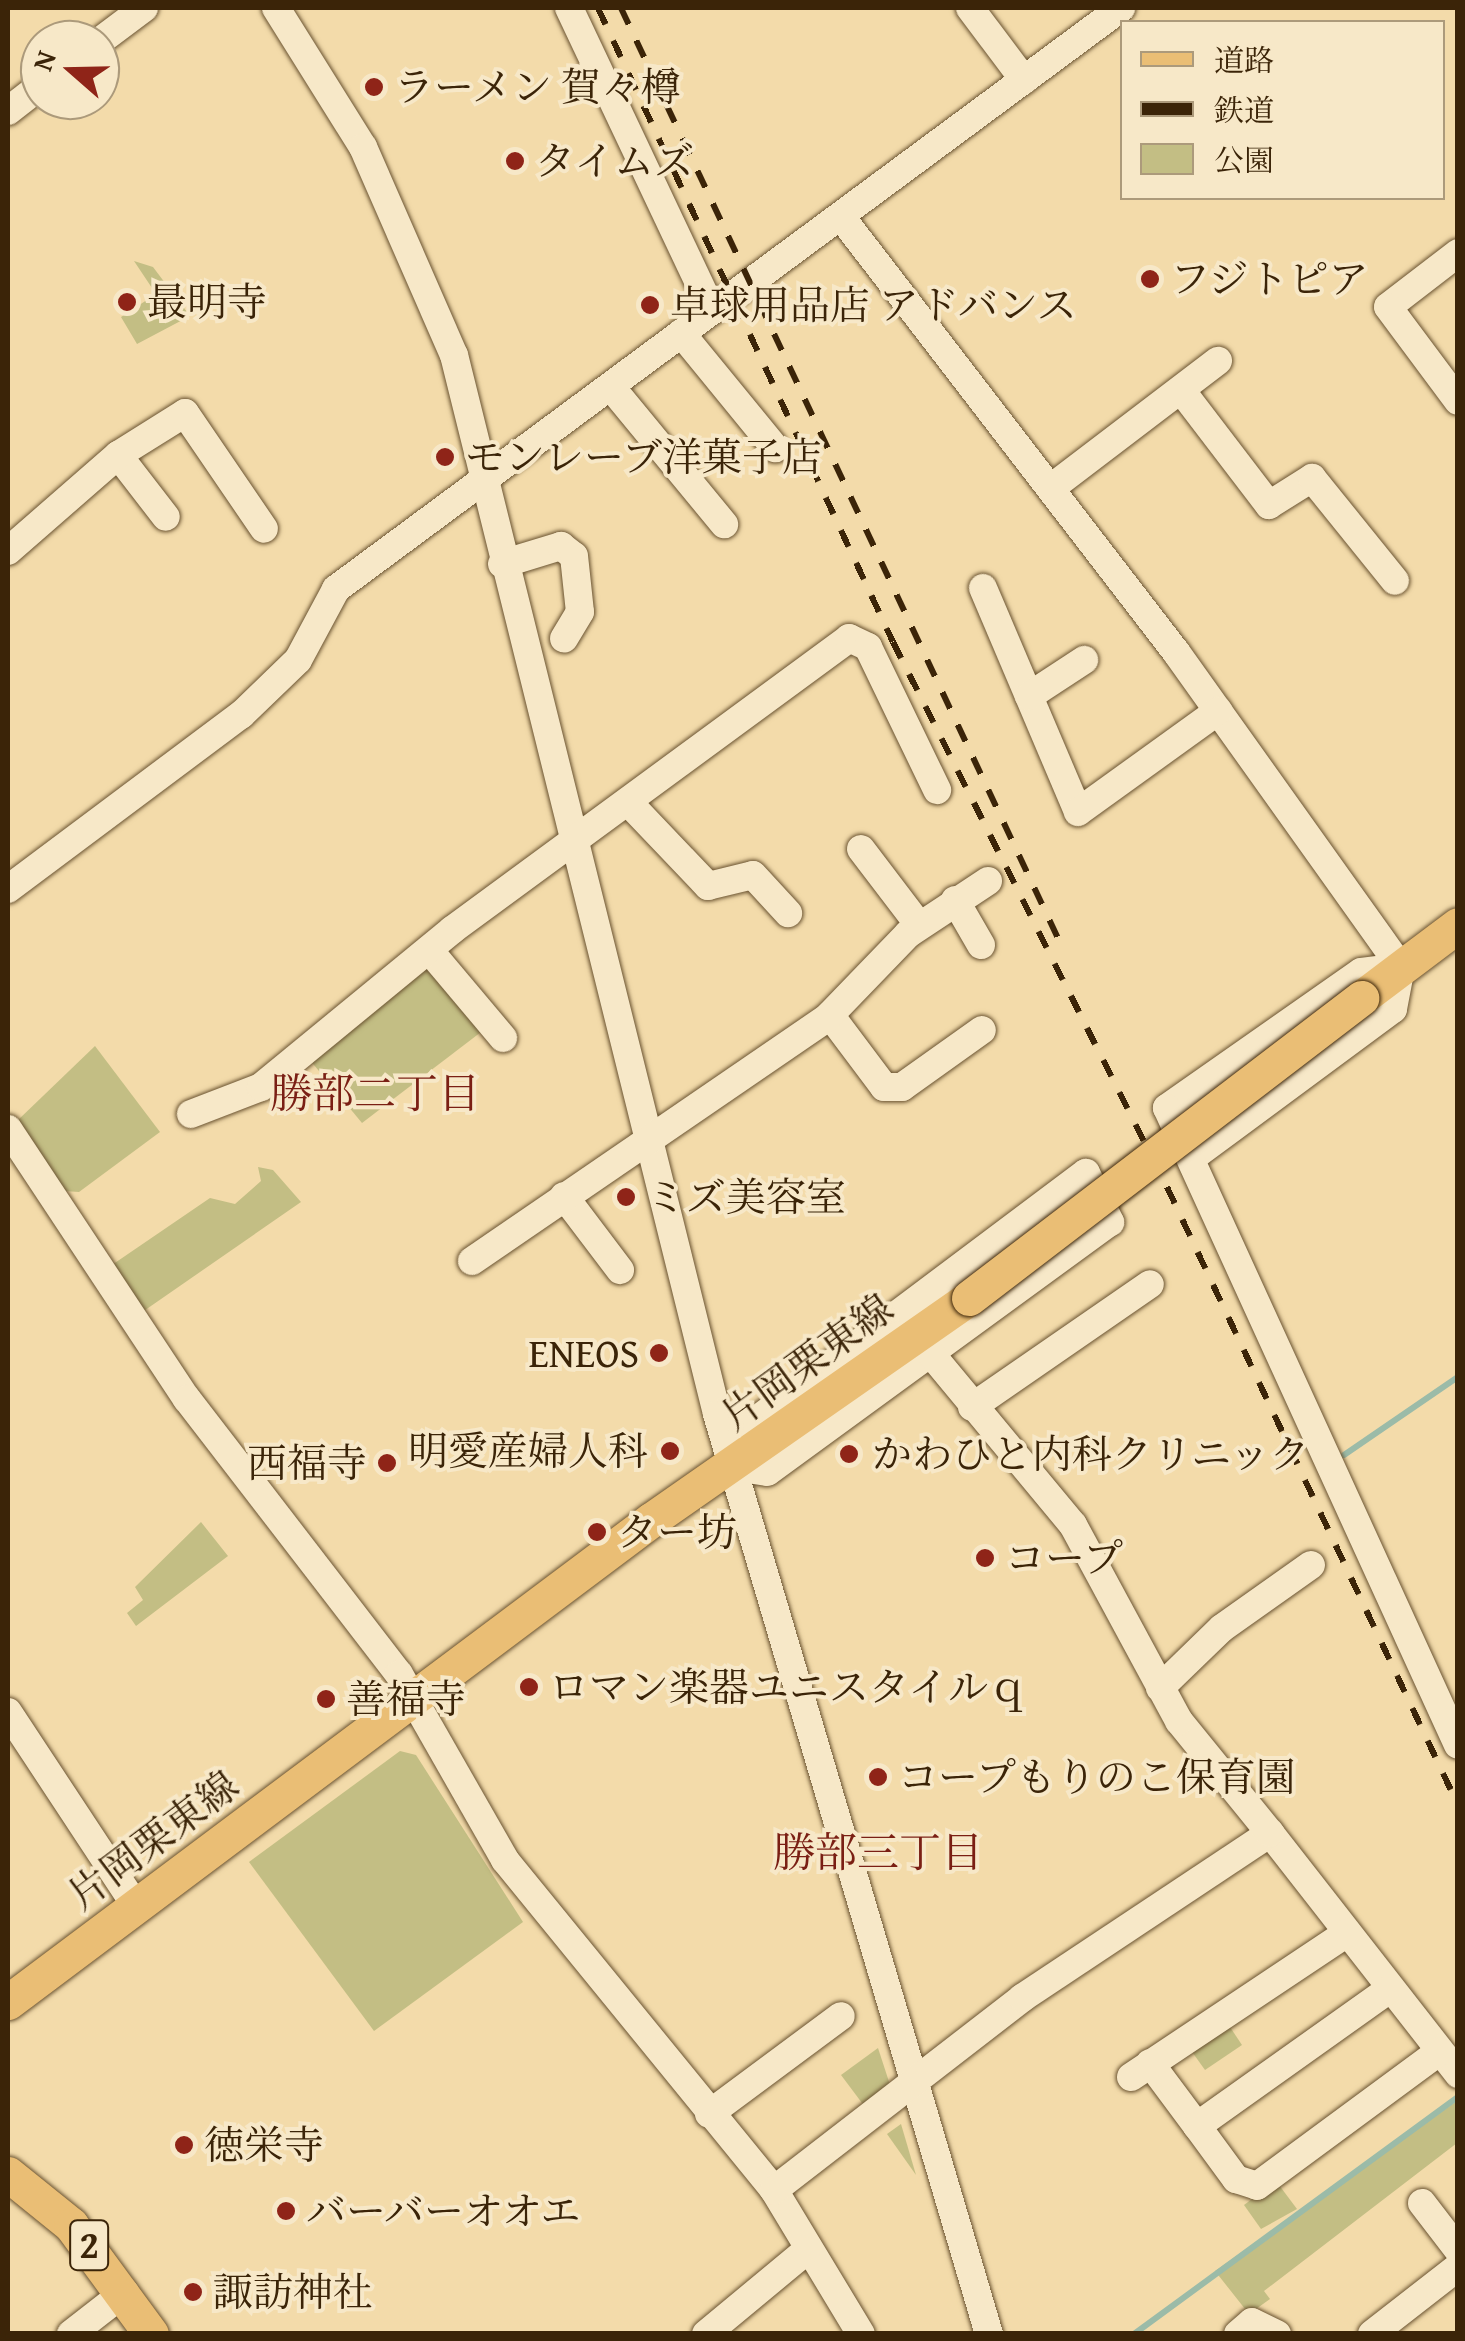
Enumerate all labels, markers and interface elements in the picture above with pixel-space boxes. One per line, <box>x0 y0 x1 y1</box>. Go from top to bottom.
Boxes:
north arrow <box>20 20 120 120</box>
legend <box>1120 20 1445 200</box>
text: 道路 <box>1214 38 1274 82</box>
text: N <box>21 44 66 76</box>
place label: ラーメン 賀々樽 <box>394 63 683 111</box>
marker: ラーメン 賀々樽 <box>363 76 385 98</box>
text: 鉄道 <box>1214 88 1274 132</box>
place label: タイムズ <box>535 137 695 185</box>
text: 公園 <box>1214 138 1274 182</box>
marker: タイムズ <box>504 150 526 172</box>
place label: フジトピア <box>1170 255 1370 303</box>
marker: フジトピア <box>1139 268 1161 290</box>
place label: 最明寺 <box>147 278 267 326</box>
place label: 卓球用品店 アドバンス <box>670 281 1079 329</box>
marker: 最明寺 <box>116 291 138 313</box>
marker: 卓球用品店 アドバンス <box>639 294 661 316</box>
place label: モンレーブ洋菓子店 <box>465 433 825 481</box>
marker: モンレーブ洋菓子店 <box>434 446 456 468</box>
district label: 勝部二丁目 <box>270 1068 480 1118</box>
place label: ミズ美容室 <box>646 1173 846 1221</box>
marker: ミズ美容室 <box>615 1186 637 1208</box>
street label: 片岡栗東線 <box>712 1284 902 1440</box>
place label: ENEOS <box>529 1329 639 1377</box>
marker: ENEOS <box>648 1342 670 1364</box>
place label: 明愛産婦人科 <box>408 1427 648 1475</box>
place label: かわひと内科クリニック <box>872 1430 1312 1478</box>
marker: 明愛産婦人科 <box>657 1438 683 1464</box>
place label: 西福寺 <box>247 1439 367 1487</box>
marker: かわひと内科クリニック <box>836 1441 862 1467</box>
marker: 西福寺 <box>376 1452 398 1474</box>
place label: ター坊 <box>617 1508 737 1556</box>
marker: ター坊 <box>586 1521 608 1543</box>
place label: コープ <box>1005 1534 1125 1582</box>
marker: コープ <box>974 1547 996 1569</box>
place label: ロマン楽器ユニスタイルｑ <box>549 1663 1029 1711</box>
place label: 善福寺 <box>346 1675 466 1723</box>
marker: ロマン楽器ユニスタイルｑ <box>518 1676 540 1698</box>
marker: 善福寺 <box>315 1688 337 1710</box>
place label: コープもりのこ保育園 <box>898 1753 1298 1801</box>
street label: 片岡栗東線 <box>59 1761 247 1919</box>
marker: コープもりのこ保育園 <box>867 1766 889 1788</box>
district label: 勝部三丁目 <box>773 1827 983 1877</box>
place label: 徳栄寺 <box>204 2121 324 2169</box>
marker: 徳栄寺 <box>173 2134 195 2156</box>
place label: バーバーオオエ <box>306 2187 586 2235</box>
marker: バーバーオオエ <box>275 2200 297 2222</box>
road number: 2 <box>69 2212 109 2278</box>
place label: 諏訪神社 <box>213 2268 373 2316</box>
marker: 諏訪神社 <box>182 2281 204 2303</box>

